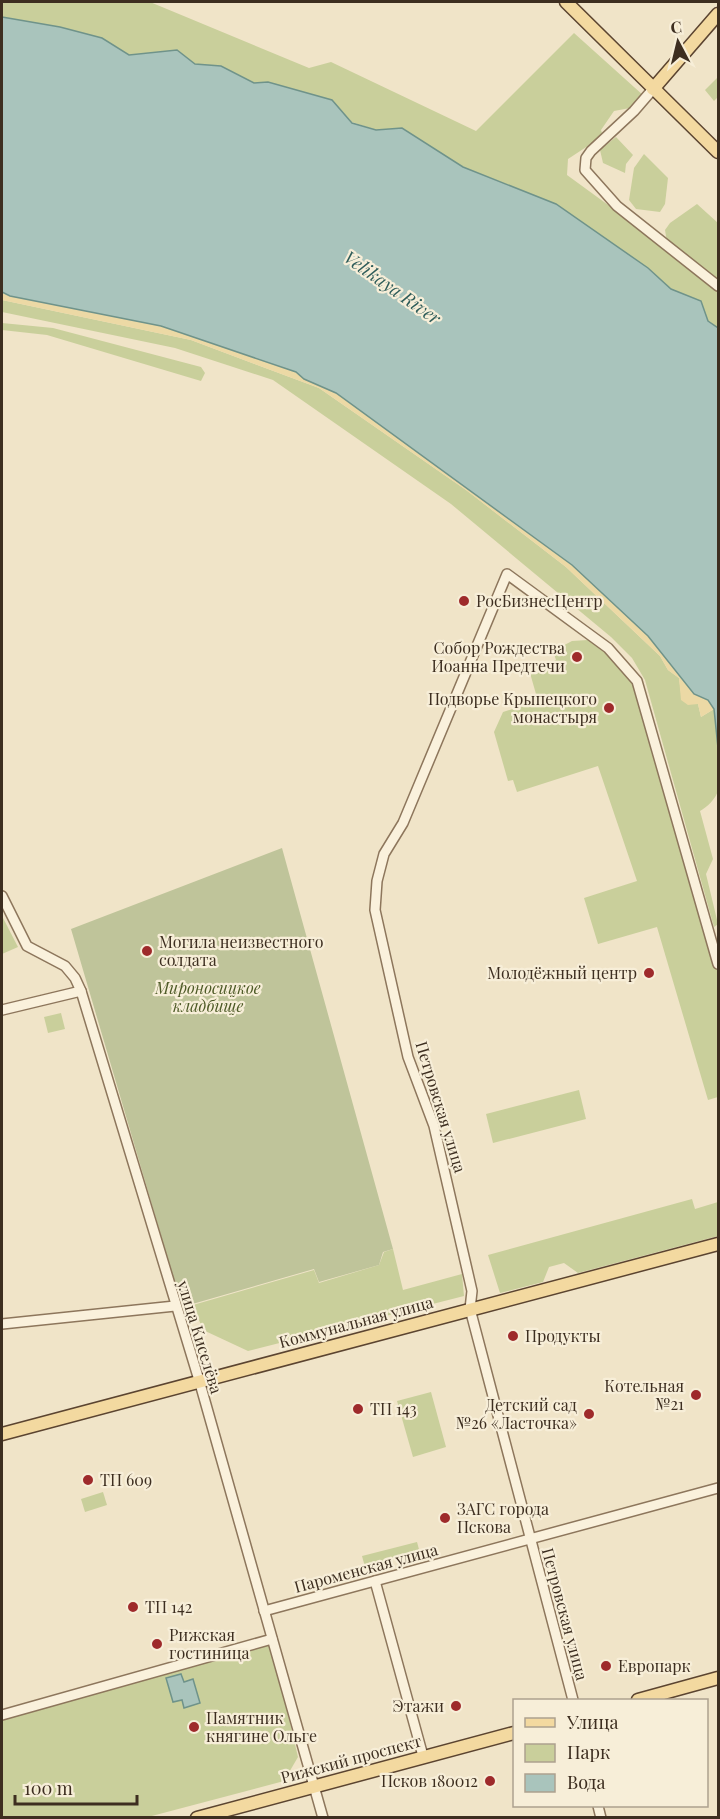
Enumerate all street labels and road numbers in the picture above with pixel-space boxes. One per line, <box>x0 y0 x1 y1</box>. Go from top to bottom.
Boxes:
street label: Петровская улица <box>412 1039 471 1175</box>
street label: улица Киселёва <box>173 1277 228 1396</box>
street label: Коммунальная улица <box>276 1291 435 1352</box>
street label: Пароменская улица <box>292 1538 440 1597</box>
street label: Петровская улица <box>538 1545 593 1682</box>
street label: Рижский проспект <box>278 1730 424 1787</box>

